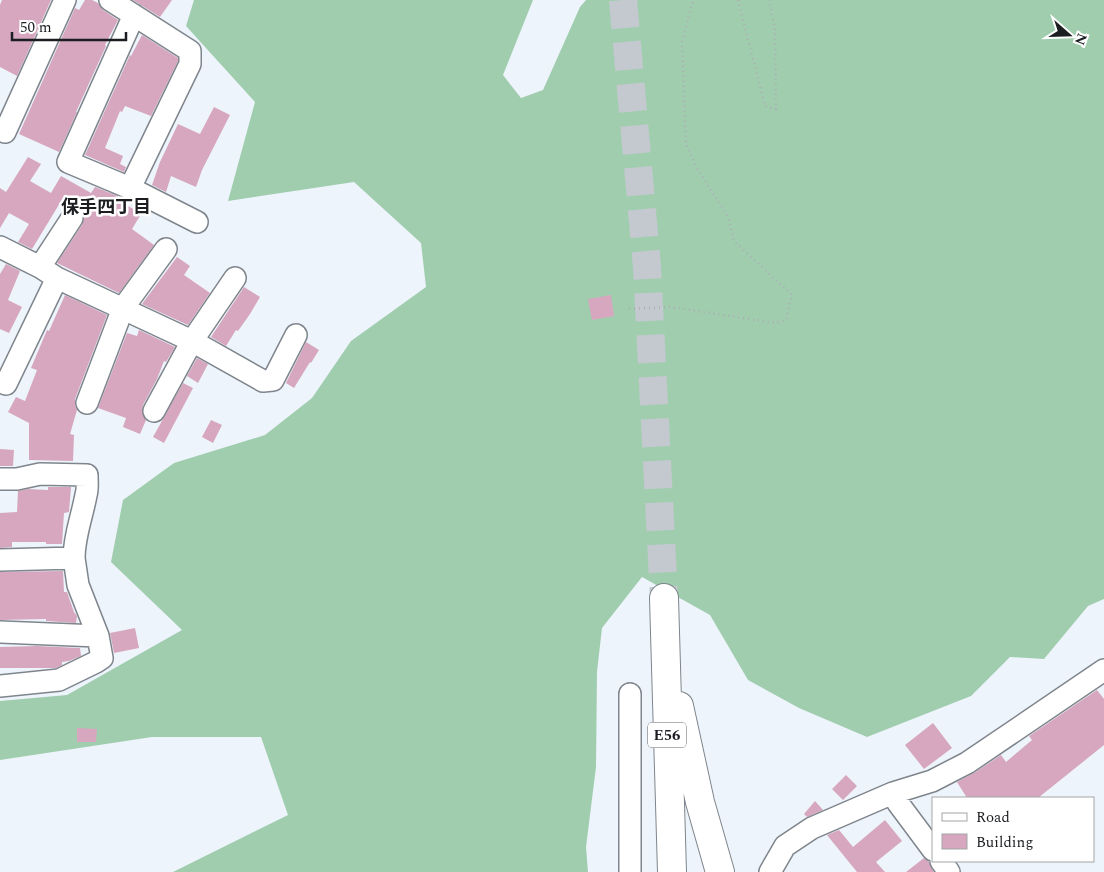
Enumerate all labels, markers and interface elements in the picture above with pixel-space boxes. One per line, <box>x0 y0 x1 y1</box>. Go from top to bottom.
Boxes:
scale bar <box>12 10 126 42</box>
north arrow <box>1044 10 1094 60</box>
text: 50 m <box>20 16 52 39</box>
text: N <box>1069 30 1093 48</box>
district label: 保手四丁目 <box>61 194 151 221</box>
road number: E56 <box>648 722 686 748</box>
legend <box>932 797 1094 862</box>
text: Road <box>976 806 1010 829</box>
text: Building <box>976 831 1033 854</box>

